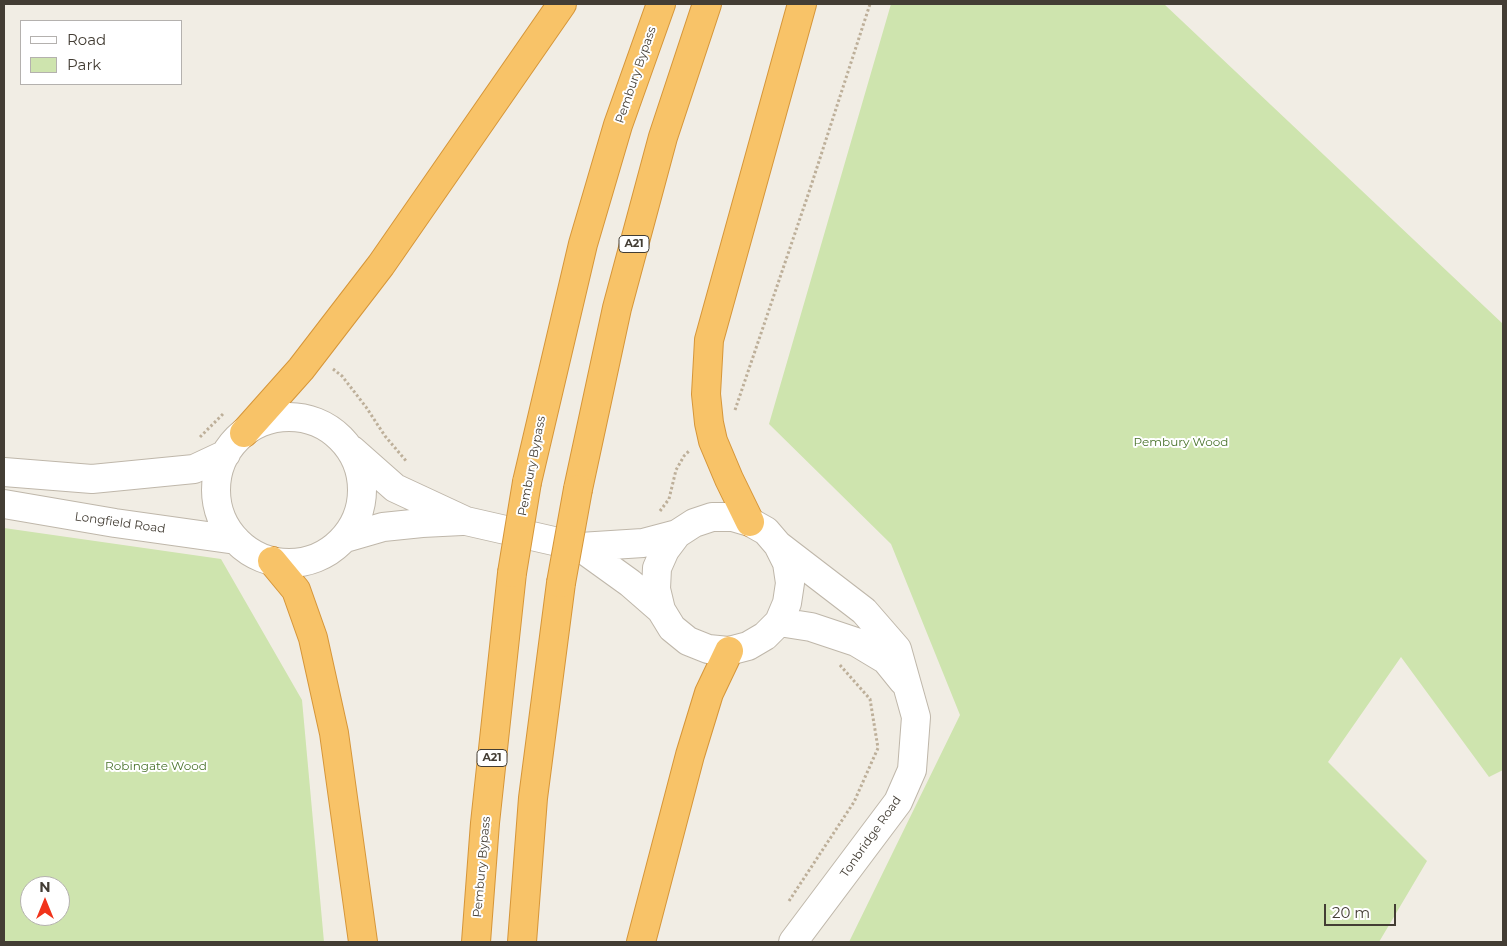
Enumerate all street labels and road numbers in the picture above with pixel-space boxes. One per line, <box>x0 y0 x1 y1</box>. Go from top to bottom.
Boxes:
street label: Pembury Bypass <box>613 25 659 125</box>
road number: A21 <box>619 235 649 252</box>
street label: Pembury Bypass <box>515 415 549 517</box>
street label: Longfield Road <box>74 510 166 536</box>
road number: A21 <box>477 750 507 766</box>
street label: Tonbridge Road <box>838 794 904 880</box>
street label: Pembury Bypass <box>470 816 494 918</box>

